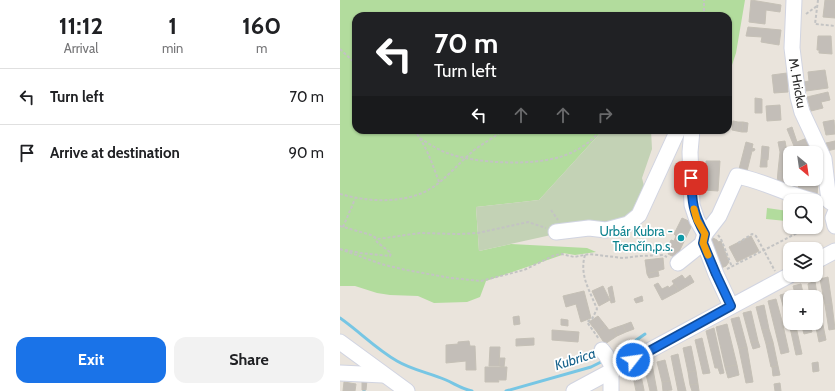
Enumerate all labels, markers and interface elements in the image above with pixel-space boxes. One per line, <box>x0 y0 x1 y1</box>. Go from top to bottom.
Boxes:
text: 11:12 <box>59 11 103 40</box>
text: 1 <box>168 11 177 40</box>
text: 160 <box>242 11 281 40</box>
text: 70 m <box>434 26 498 60</box>
icon: left <box>368 28 420 80</box>
text: Arrival <box>64 40 98 56</box>
text: min <box>162 40 183 56</box>
text: m <box>256 40 267 56</box>
street label: M. Hricku <box>786 57 810 110</box>
text: Turn left <box>434 60 497 82</box>
icon: left <box>16 86 38 108</box>
text: Turn left <box>50 88 104 106</box>
text: 70 m <box>290 88 324 106</box>
icon: left <box>468 104 490 126</box>
icon: ahead <box>510 104 532 126</box>
icon: ahead <box>552 104 574 126</box>
icon: right <box>594 104 616 126</box>
icon: arrive <box>16 142 38 164</box>
text: Arrive at destination <box>50 144 180 162</box>
text: 90 m <box>288 144 324 162</box>
north arrow <box>783 146 823 186</box>
map controls <box>783 146 823 330</box>
pin <box>674 161 708 195</box>
icon: arrive <box>680 167 702 189</box>
button: search <box>783 194 823 234</box>
place label: Urbár Kubra - Trenčín,p.s. <box>599 223 673 254</box>
marker: Urbár Kubra - Trenčín,p.s. <box>676 233 686 243</box>
button: layers <box>783 242 823 282</box>
button: + <box>783 290 823 330</box>
button: Exit <box>16 337 166 383</box>
button: Share <box>174 337 324 383</box>
position arrow <box>612 339 654 381</box>
water label: Kubrica <box>552 344 598 374</box>

